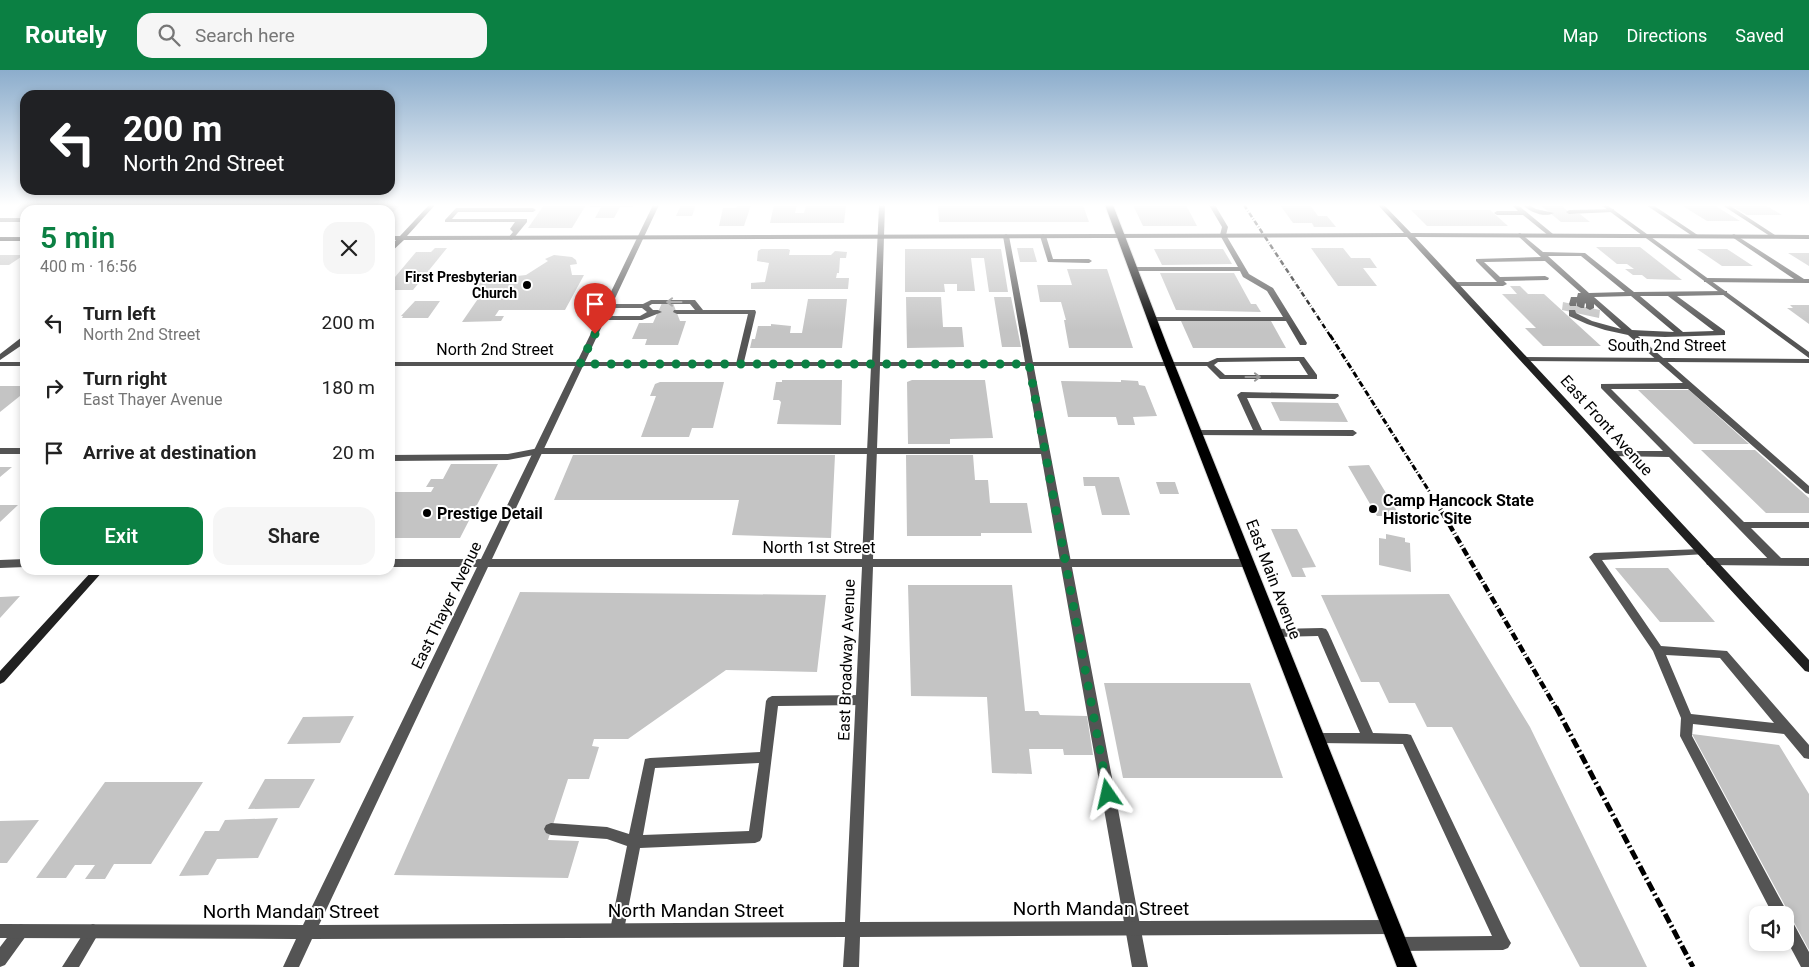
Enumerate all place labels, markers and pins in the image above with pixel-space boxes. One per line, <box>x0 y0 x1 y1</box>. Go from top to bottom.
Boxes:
place label: First Presbyterian Church <box>405 269 517 301</box>
marker: First Presbyterian Church <box>521 279 533 291</box>
pin <box>574 283 616 334</box>
place label: Camp Hancock State Historic Site <box>1383 491 1534 528</box>
marker: Camp Hancock State Historic Site <box>1367 503 1379 515</box>
place label: Prestige Detail <box>437 504 543 523</box>
marker: Prestige Detail <box>421 507 433 519</box>

